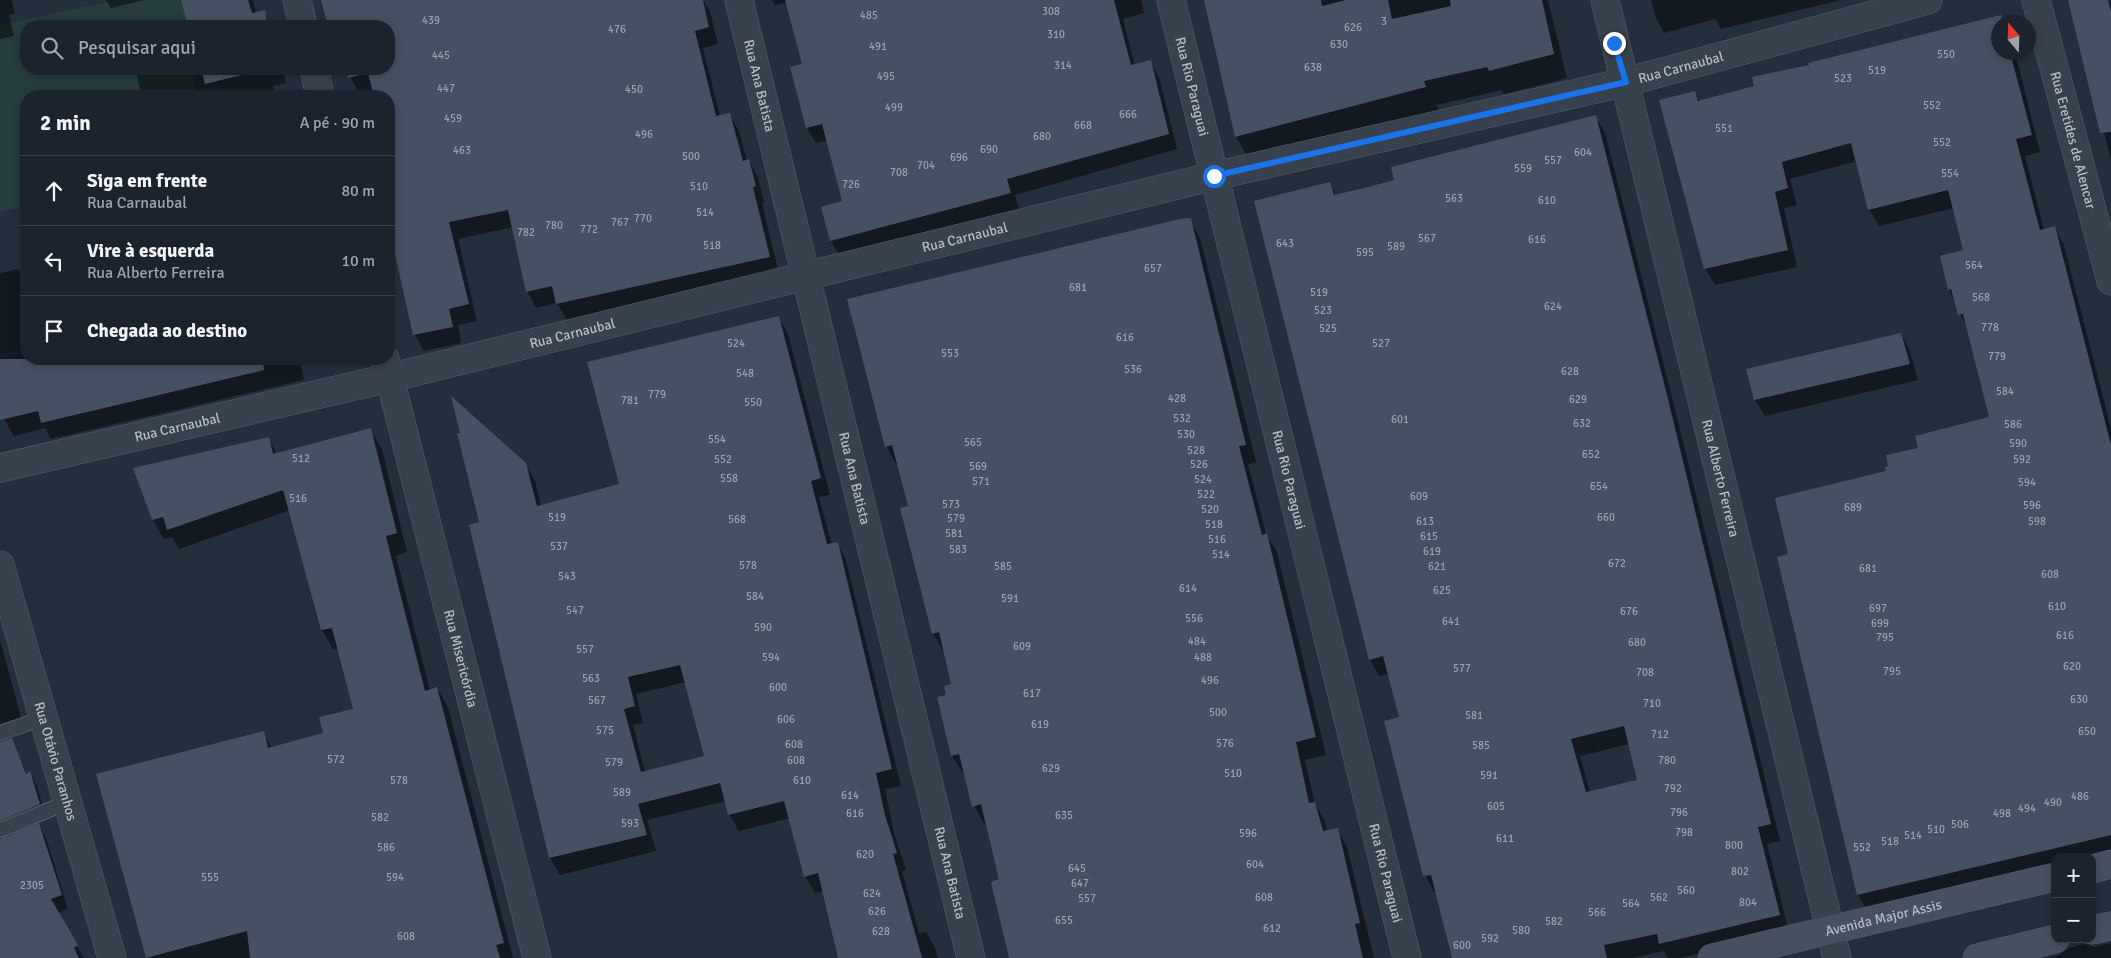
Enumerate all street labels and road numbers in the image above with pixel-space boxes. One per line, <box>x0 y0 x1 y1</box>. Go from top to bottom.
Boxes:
street label: Rua Rio Paraguai <box>1171 35 1212 138</box>
street label: Rua Ana Batista <box>740 38 779 134</box>
street label: Rua Carnaubal <box>1636 48 1725 87</box>
street label: Rua Eretides de Alencar <box>2046 70 2100 212</box>
street label: Rua Carnaubal <box>920 219 1009 256</box>
street label: Rua Carnaubal <box>528 315 617 352</box>
street label: Rua Carnaubal <box>133 409 222 446</box>
street label: Rua Alberto Ferreira <box>1698 418 1743 539</box>
street label: Rua Rio Paraguai <box>1268 428 1309 531</box>
street label: Rua Ana Batista <box>835 430 874 526</box>
street label: Rua Misericórdia <box>440 608 481 709</box>
street label: Rua Otávio Paranhos <box>30 700 80 823</box>
street label: Rua Rio Paraguai <box>1365 822 1406 924</box>
street label: Rua Ana Batista <box>930 825 969 921</box>
street label: Avenida Major Assis <box>1823 896 1943 940</box>

